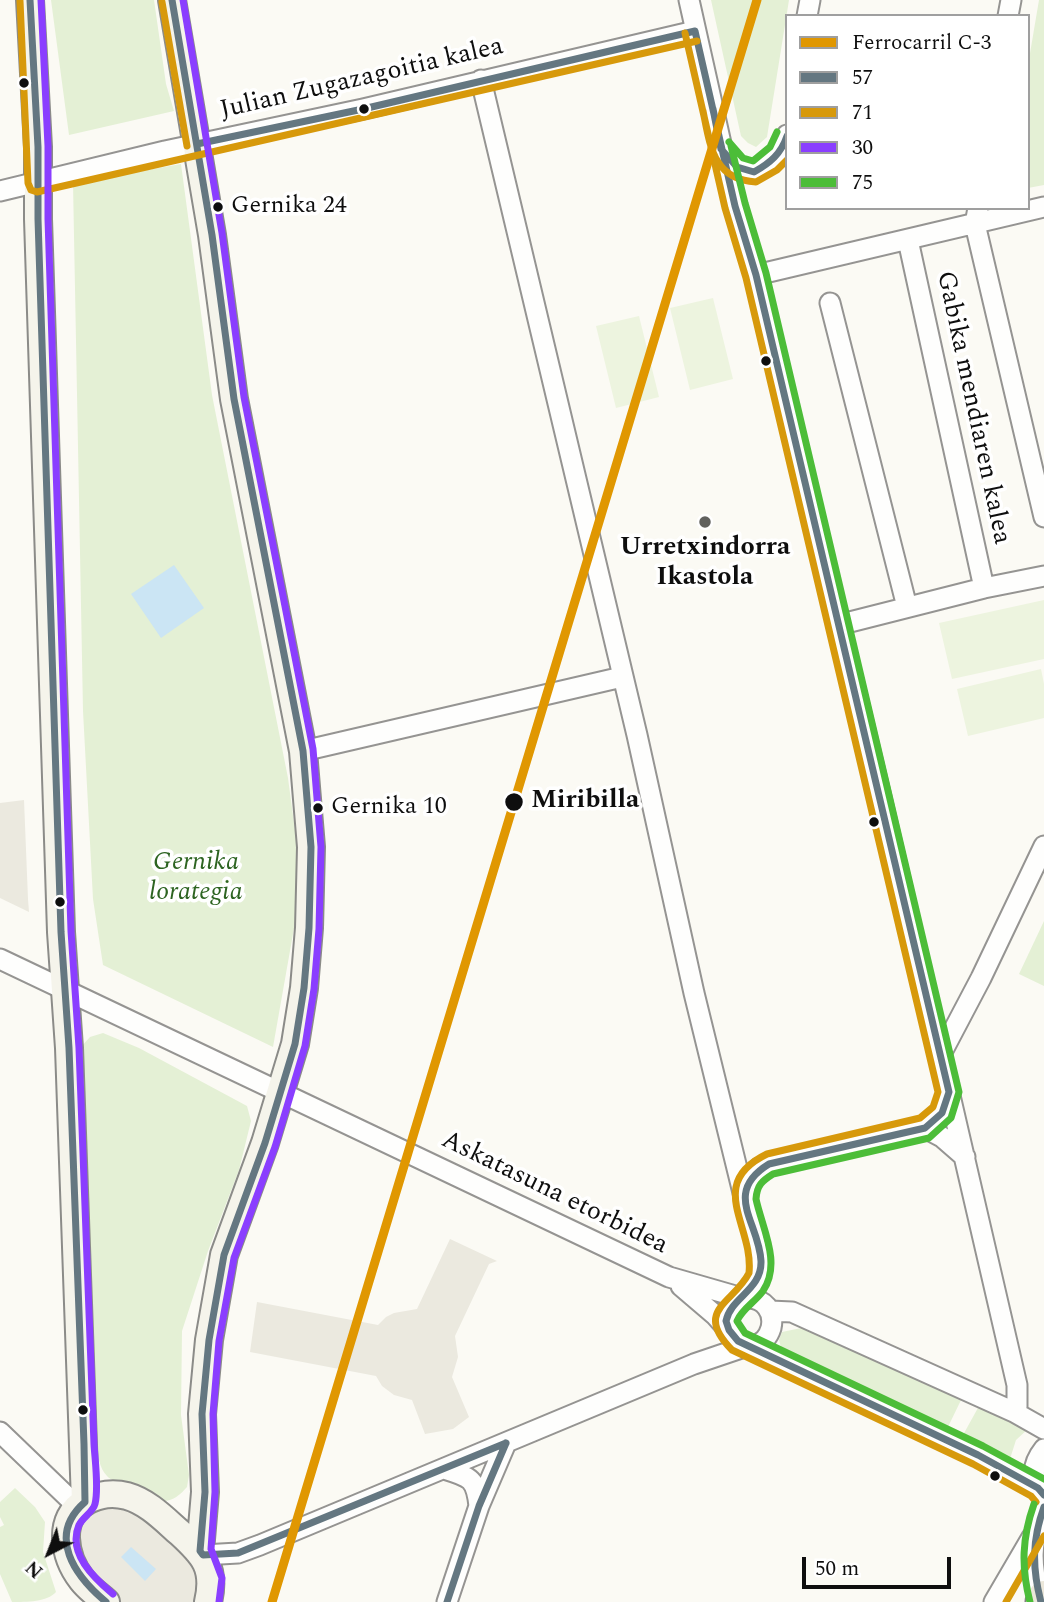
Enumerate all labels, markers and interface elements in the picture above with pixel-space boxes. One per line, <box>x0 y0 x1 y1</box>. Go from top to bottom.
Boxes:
legend <box>785 14 1030 210</box>
text: Ferrocarril C-3 <box>852 27 991 59</box>
street label: Julian Zugazagoitia kalea <box>217 32 507 128</box>
text: 57 <box>852 62 873 94</box>
unlabelled marker <box>17 76 31 90</box>
text: 71 <box>852 97 873 129</box>
unlabelled marker <box>357 102 371 116</box>
text: 30 <box>852 132 873 164</box>
text: 75 <box>852 167 873 199</box>
place label: Gernika 24 <box>231 193 347 221</box>
marker: Gernika 24 <box>211 200 225 214</box>
street label: Gabika mendiaren kalea <box>928 269 1016 547</box>
unlabelled marker <box>759 354 773 368</box>
marker: Urretxindorra Ikastola <box>697 514 713 530</box>
place label: Urretxindorra Ikastola <box>620 533 790 594</box>
place label: Miribilla <box>531 786 639 818</box>
marker: Miribilla <box>503 791 525 813</box>
place label: Gernika 10 <box>331 794 447 822</box>
marker: Gernika 10 <box>311 801 325 815</box>
unlabelled marker <box>867 815 881 829</box>
park label: Gernika lorategia <box>149 848 243 910</box>
unlabelled marker <box>53 895 67 909</box>
street label: Askatasuna etorbidea <box>436 1126 672 1262</box>
unlabelled marker <box>76 1403 90 1417</box>
unlabelled marker <box>988 1469 1002 1483</box>
north arrow <box>14 1518 84 1588</box>
scale bar <box>806 1542 955 1586</box>
text: N <box>19 1553 50 1585</box>
text: 50 m <box>815 1553 859 1585</box>

